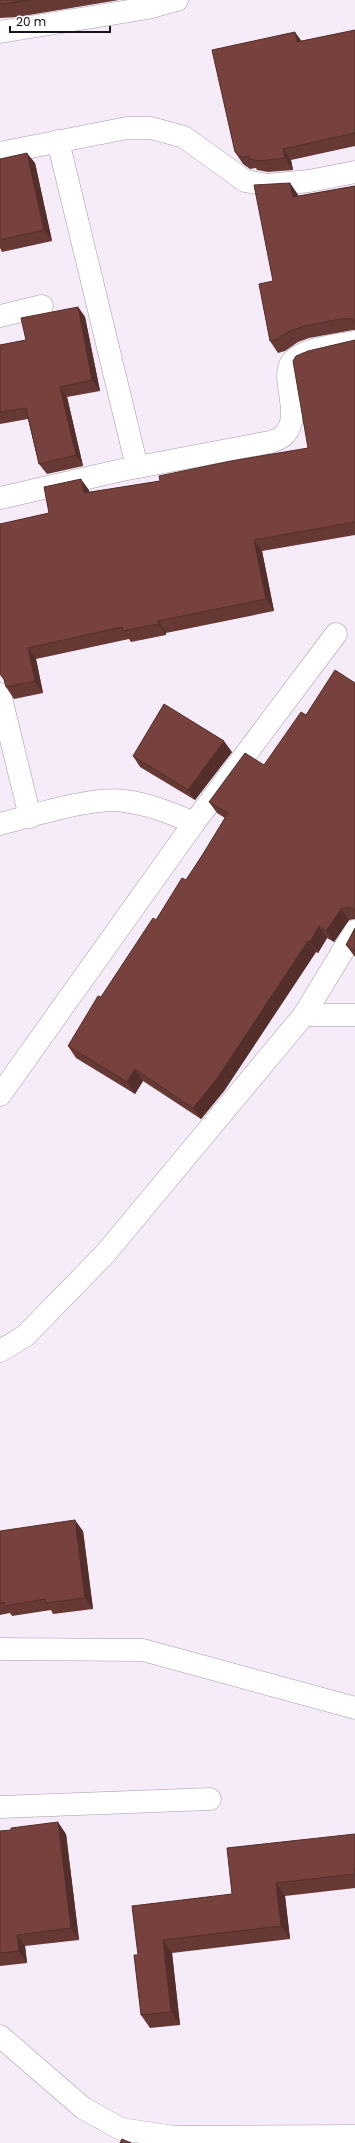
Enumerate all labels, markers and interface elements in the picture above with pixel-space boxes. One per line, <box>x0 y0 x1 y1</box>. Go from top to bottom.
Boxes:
scale bar <box>10 8 110 34</box>
text: 20 m <box>16 13 46 30</box>

